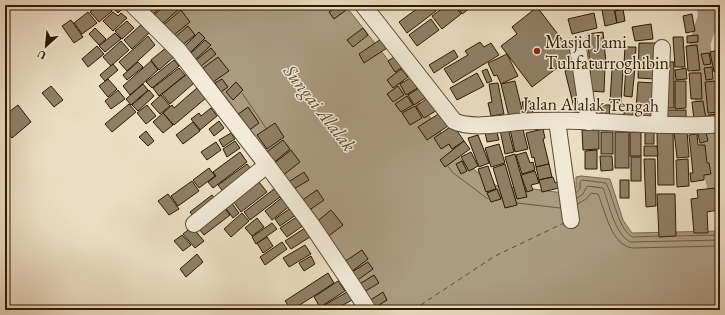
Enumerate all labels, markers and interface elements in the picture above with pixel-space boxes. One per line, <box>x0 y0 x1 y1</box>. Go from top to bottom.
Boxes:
north arrow <box>26 26 66 66</box>
place label: Masjid Jami Tuhfaturroghibin <box>545 30 670 74</box>
text: U <box>34 46 48 63</box>
marker: Masjid Jami Tuhfaturroghibin <box>532 46 542 56</box>
water label: Sungai Alalak <box>278 59 362 157</box>
street label: Jalan Alalak Tengah <box>521 91 659 117</box>

